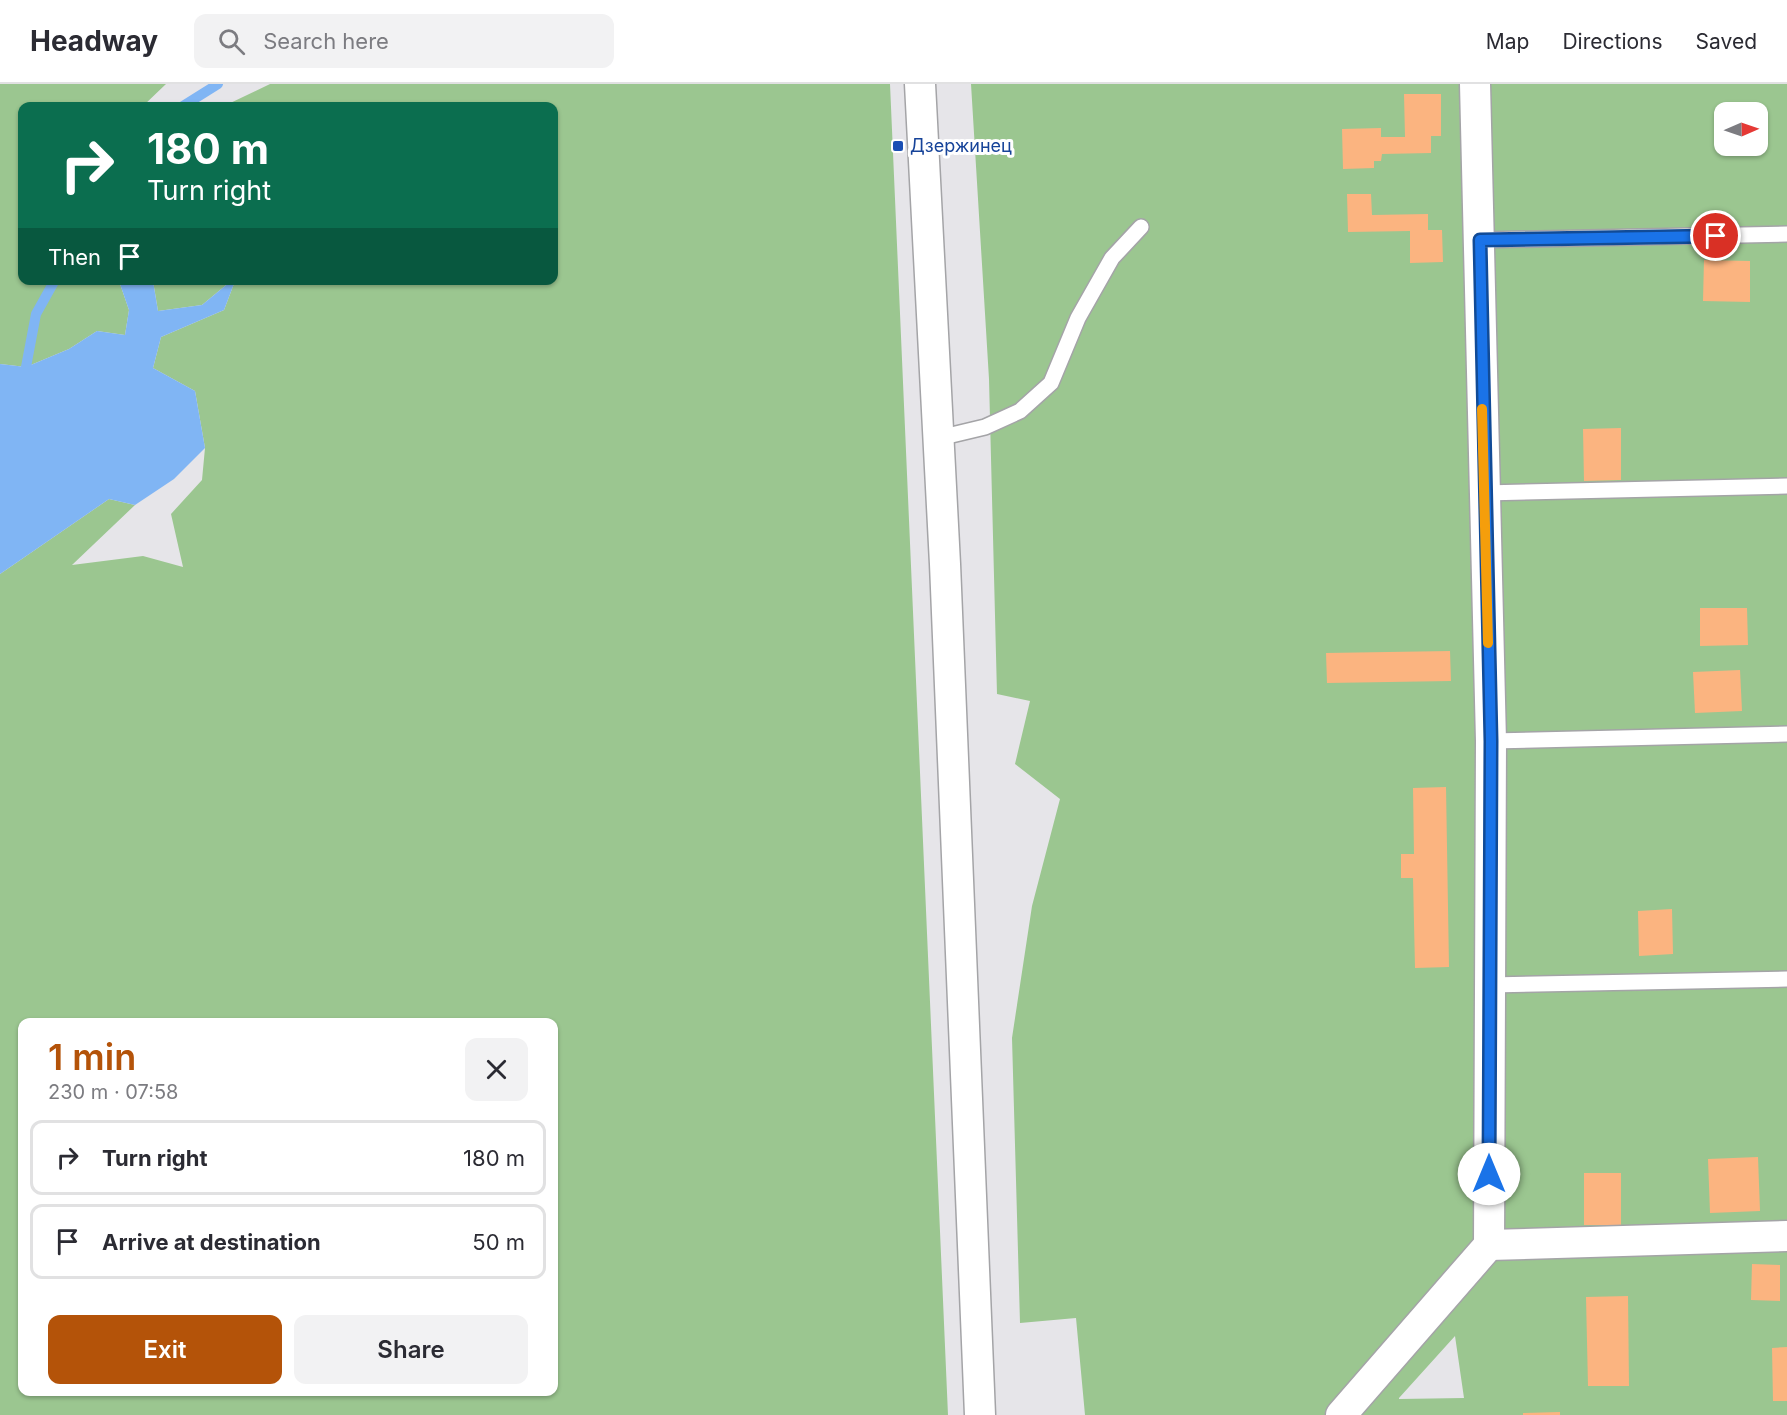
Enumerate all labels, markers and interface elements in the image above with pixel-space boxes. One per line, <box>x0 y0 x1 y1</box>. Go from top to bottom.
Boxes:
search box <box>194 14 614 68</box>
text: Headway <box>30 24 158 58</box>
icon: search <box>215 25 248 58</box>
text: Search here <box>263 28 389 54</box>
text: Map <box>1486 29 1529 54</box>
text: Directions <box>1562 29 1663 54</box>
text: Saved <box>1696 29 1757 54</box>
north arrow <box>1714 102 1768 156</box>
map controls <box>1714 102 1768 156</box>
text: 180 m <box>147 123 269 174</box>
icon: right <box>48 126 126 204</box>
place label: Дзержинец <box>910 135 1012 156</box>
marker: Дзержинец <box>891 139 905 153</box>
text: Turn right <box>147 174 271 207</box>
pin <box>1690 210 1741 261</box>
icon: arrive <box>1699 219 1732 252</box>
icon: arrive <box>113 240 146 273</box>
text: Then <box>48 244 101 270</box>
text: 1 min <box>48 1035 136 1079</box>
button: close <box>465 1038 528 1101</box>
text: 230 m · 07:58 <box>48 1080 179 1104</box>
icon: right <box>51 1141 84 1174</box>
position arrow <box>1457 1142 1521 1206</box>
text: Turn right <box>102 1145 208 1171</box>
text: 180 m <box>463 1145 525 1171</box>
icon: arrive <box>51 1225 84 1258</box>
text: Arrive at destination <box>102 1229 321 1255</box>
text: 50 m <box>472 1229 525 1255</box>
button: Exit <box>48 1315 282 1384</box>
button: Share <box>294 1315 528 1384</box>

